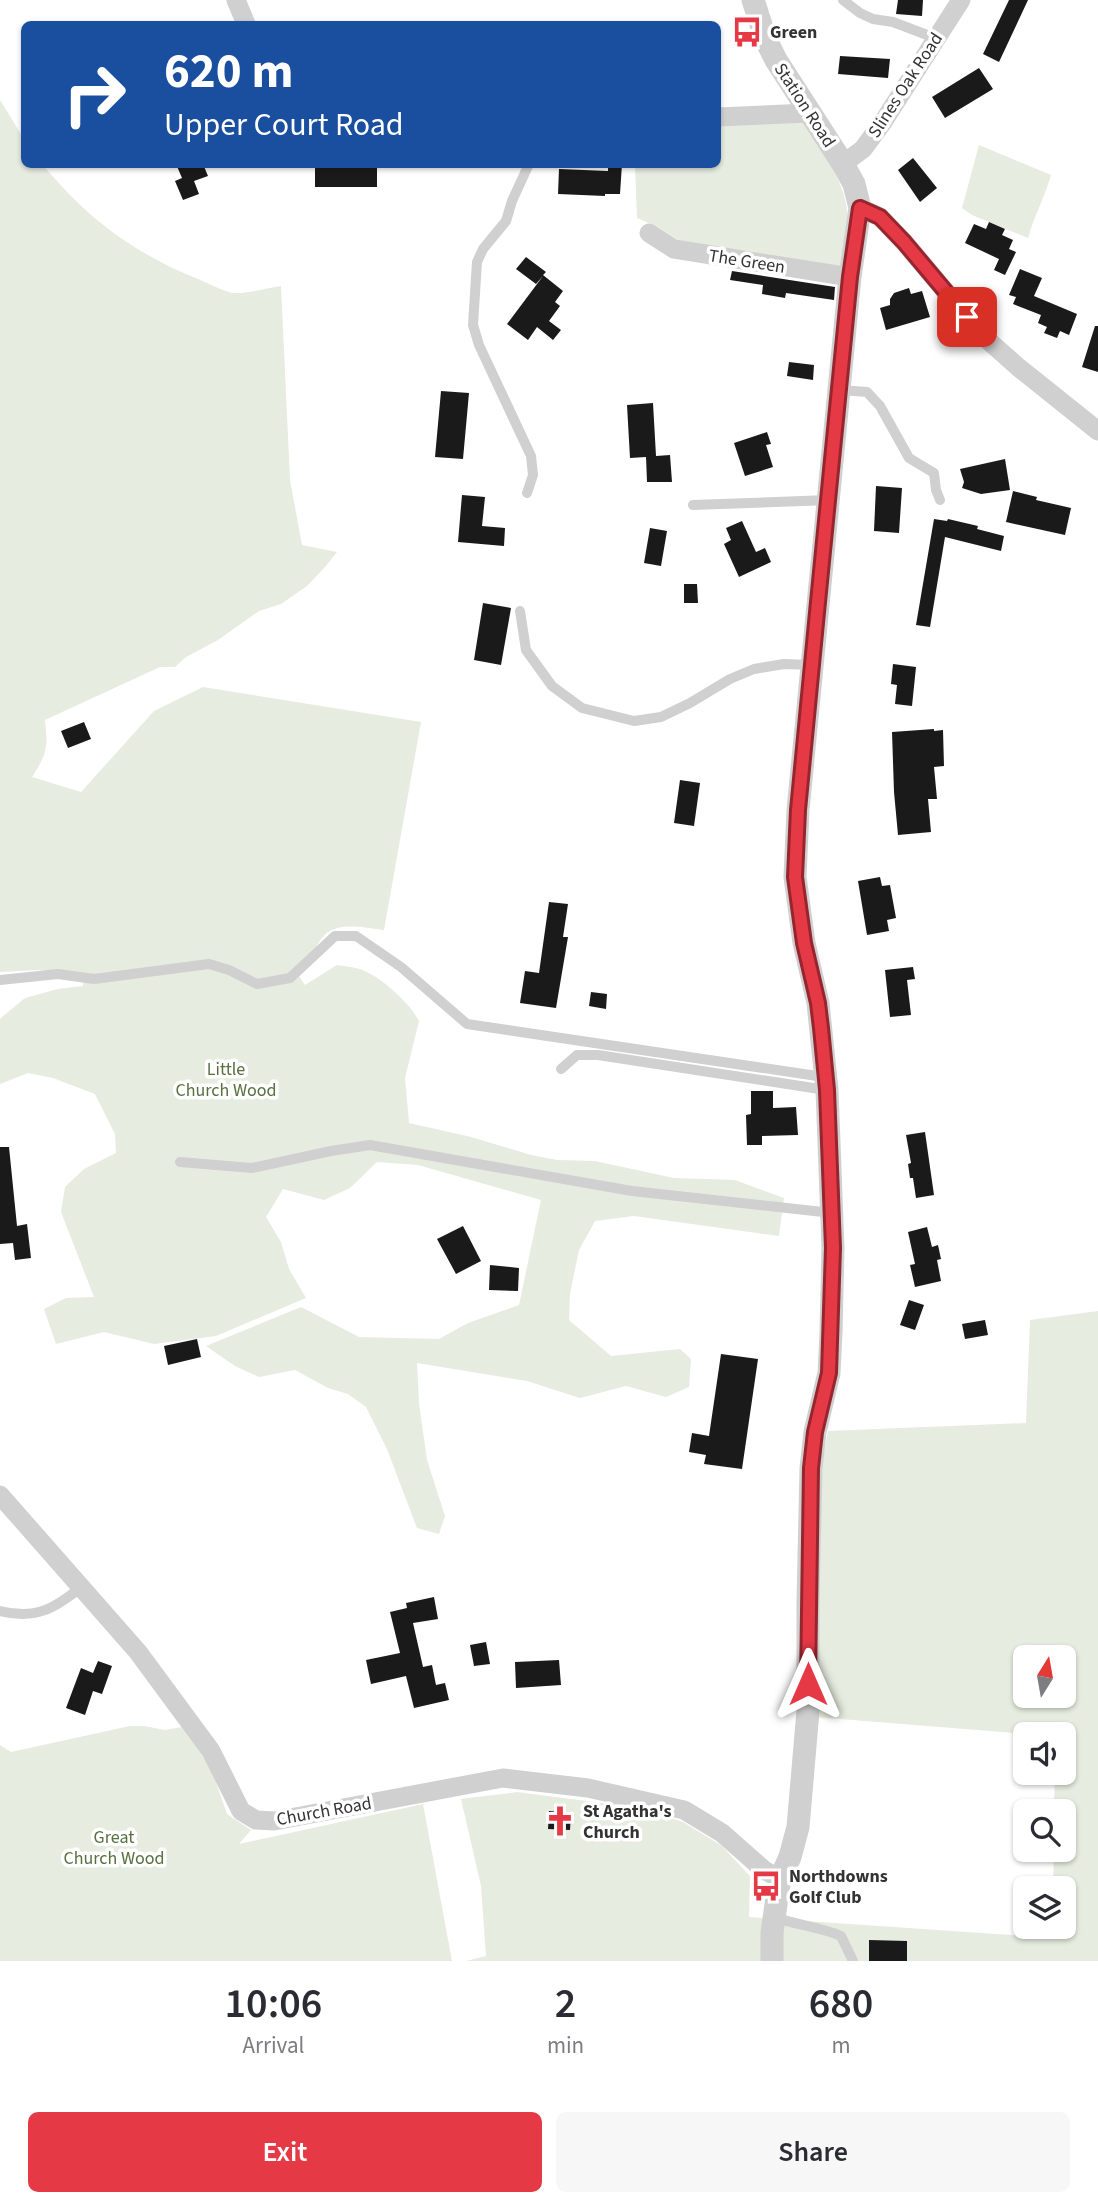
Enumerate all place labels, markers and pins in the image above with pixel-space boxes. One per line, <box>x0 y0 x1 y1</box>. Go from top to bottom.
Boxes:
bus stop icon: Green <box>730 15 764 49</box>
place label: Green <box>770 20 817 45</box>
pin <box>937 287 997 347</box>
place label: St Agatha's Church <box>583 1799 671 1845</box>
church icon: St Agatha's Church <box>543 1804 577 1838</box>
place label: Northdowns Golf Club <box>789 1864 888 1910</box>
bus stop icon: Northdowns Golf Club <box>749 1869 783 1903</box>

